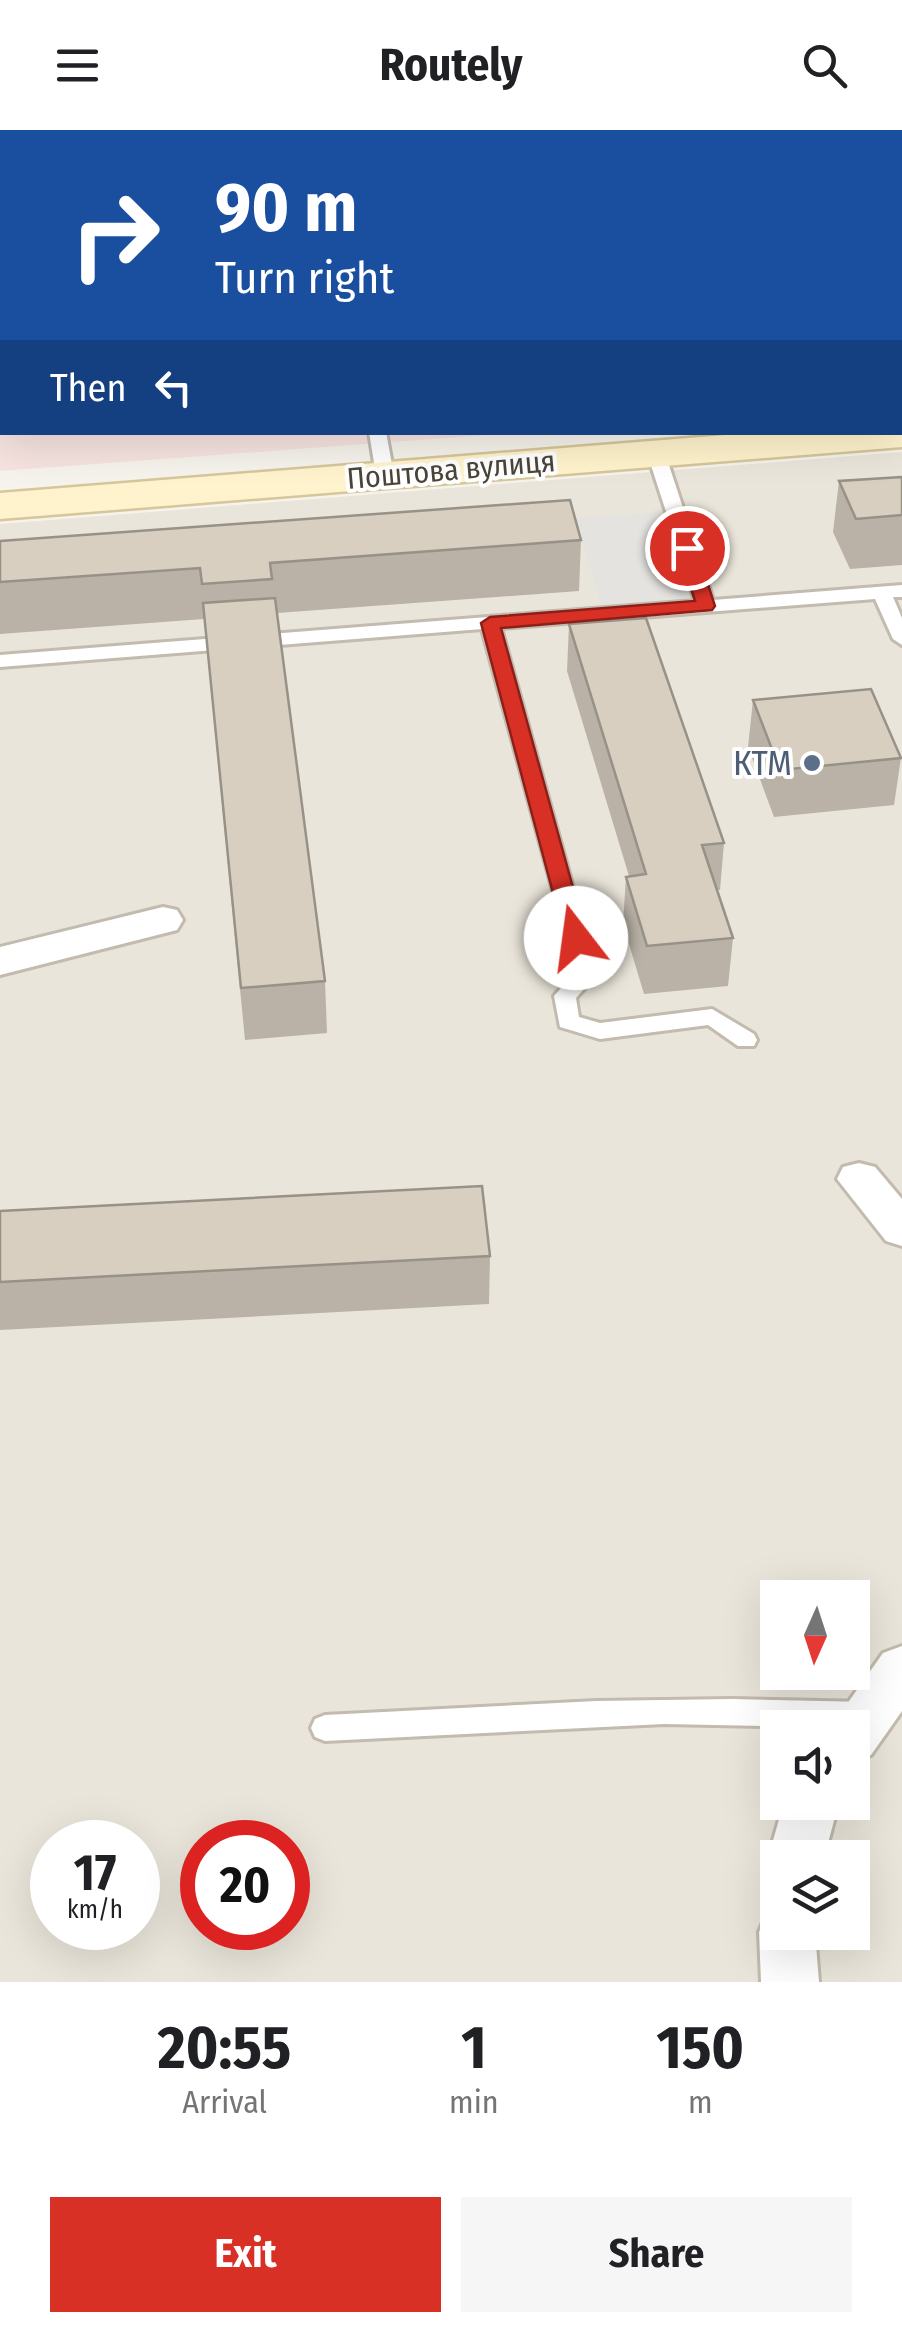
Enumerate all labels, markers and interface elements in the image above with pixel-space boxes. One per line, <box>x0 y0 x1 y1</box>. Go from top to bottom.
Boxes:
icon: menu <box>50 38 105 93</box>
text: Routely <box>379 38 523 92</box>
icon: search <box>797 38 852 93</box>
text: 90 m <box>215 166 357 250</box>
icon: right <box>50 170 180 300</box>
text: Turn right <box>215 251 394 305</box>
icon: left <box>146 360 201 415</box>
text: Then <box>50 365 126 411</box>
street label: Поштова вулиця <box>345 443 557 497</box>
pin <box>645 506 730 591</box>
icon: arrive <box>660 521 715 576</box>
place label: КТМ <box>733 742 792 784</box>
marker: КТМ <box>801 752 823 774</box>
position arrow <box>524 886 628 990</box>
north arrow <box>760 1580 870 1690</box>
map controls <box>760 1580 870 1950</box>
button: sound <box>760 1710 870 1820</box>
speed limit sign: 20 <box>180 1820 310 1950</box>
button: layers <box>760 1840 870 1950</box>
text: 17 <box>74 1843 116 1903</box>
text: km/h <box>67 1895 123 1925</box>
text: 20:55 <box>158 2012 291 2084</box>
text: 1 <box>461 2012 487 2084</box>
text: 150 <box>657 2012 744 2084</box>
text: Arrival <box>182 2083 267 2121</box>
text: min <box>449 2083 499 2121</box>
text: m <box>688 2083 713 2121</box>
button: Exit <box>50 2197 441 2312</box>
button: Share <box>461 2197 852 2312</box>

